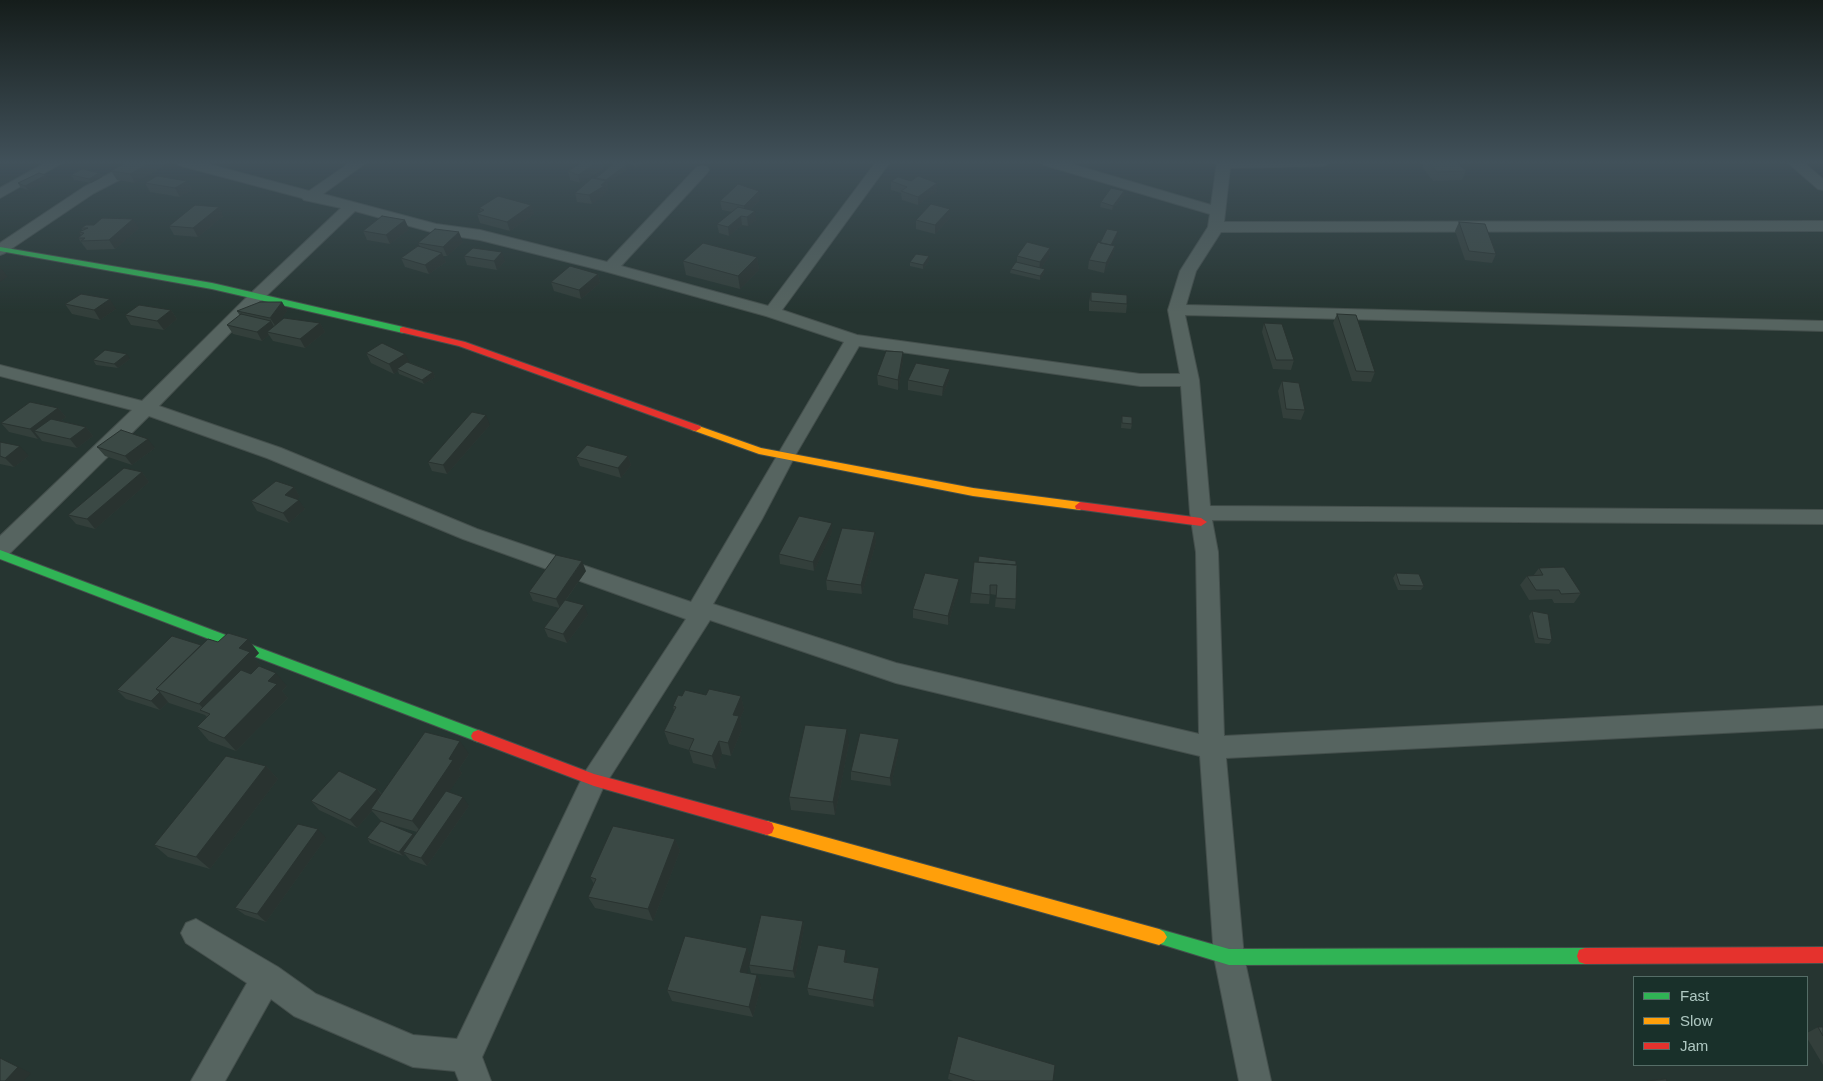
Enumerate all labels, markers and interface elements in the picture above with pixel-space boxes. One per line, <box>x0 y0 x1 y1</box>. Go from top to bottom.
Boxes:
legend <box>1633 976 1808 1066</box>
text: Fast <box>1680 987 1709 1004</box>
text: Slow <box>1680 1012 1713 1029</box>
text: Jam <box>1680 1037 1708 1054</box>

